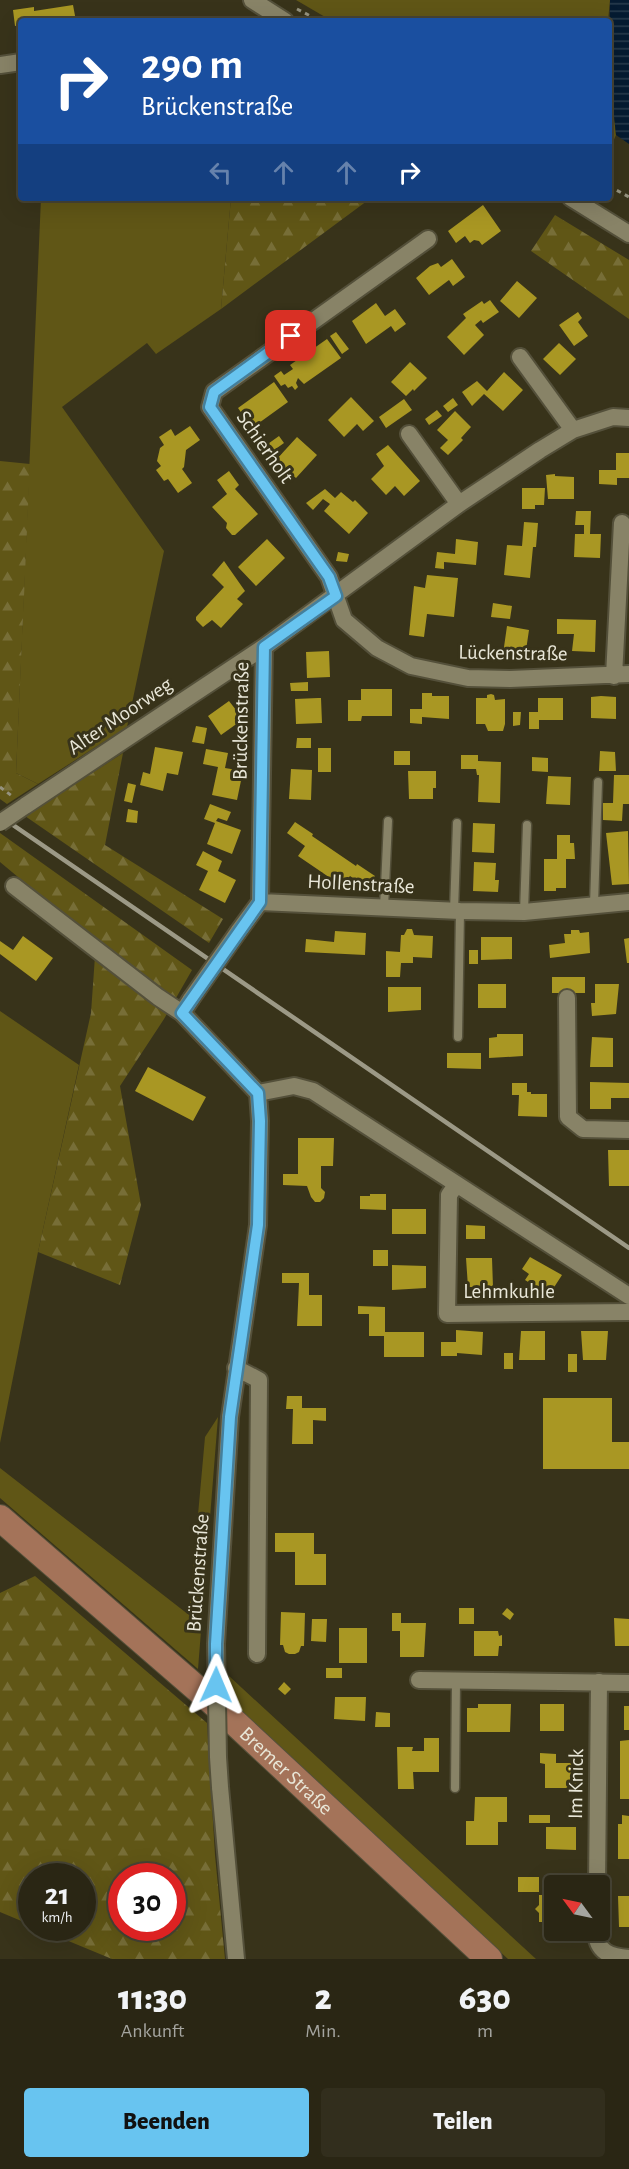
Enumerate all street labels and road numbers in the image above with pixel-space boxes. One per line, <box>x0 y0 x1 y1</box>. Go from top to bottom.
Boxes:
street label: Schierholt <box>233 407 298 487</box>
street label: Lückenstraße <box>458 642 568 664</box>
street label: Brückenstraße <box>229 662 253 780</box>
street label: Alter Moorweg <box>64 673 177 758</box>
street label: Hollenstraße <box>307 871 415 897</box>
street label: Lehmkuhle <box>463 1281 555 1302</box>
street label: Brückenstraße <box>183 1513 213 1633</box>
street label: Bremer Straße <box>236 1723 337 1819</box>
street label: Im Knick <box>565 1748 587 1819</box>

